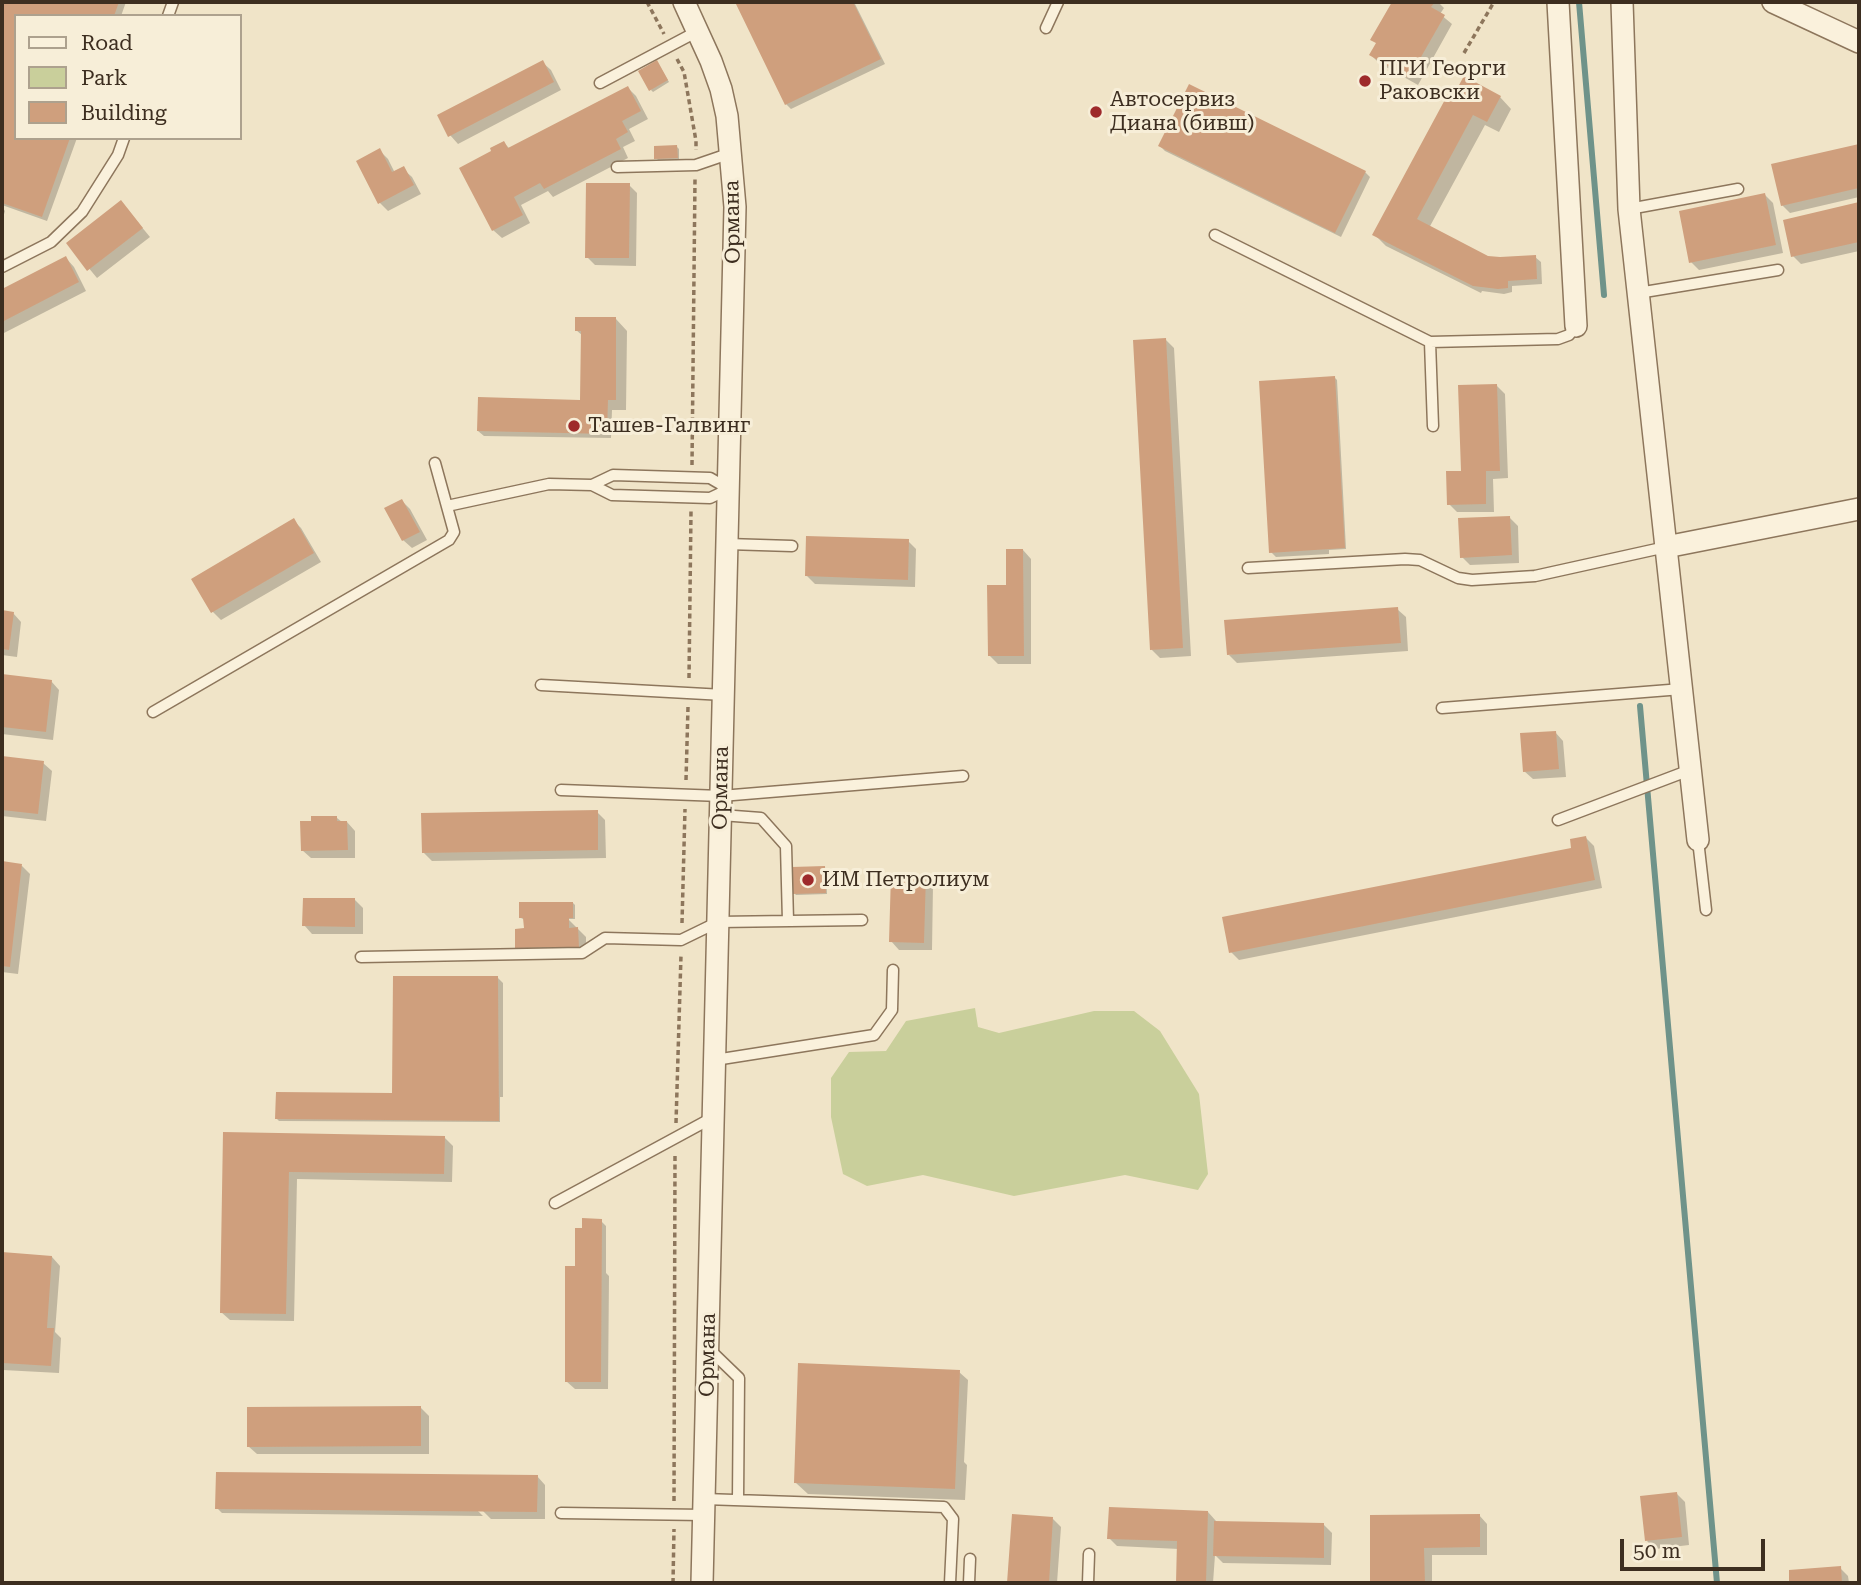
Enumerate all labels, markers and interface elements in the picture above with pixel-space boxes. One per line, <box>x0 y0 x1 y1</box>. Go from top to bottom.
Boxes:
legend <box>14 14 242 140</box>
text: Road <box>81 31 133 55</box>
place label: ПГИ Георги Раковски <box>1379 56 1506 106</box>
text: Park <box>81 66 127 90</box>
marker: ПГИ Георги Раковски <box>1357 73 1373 89</box>
place label: Автосервиз Диана (бивш) <box>1110 87 1254 137</box>
text: Building <box>81 101 167 125</box>
marker: Автосервиз Диана (бивш) <box>1088 104 1104 120</box>
street label: Ормана <box>720 180 746 264</box>
place label: Ташев-Галвинг <box>588 413 751 439</box>
marker: Ташев-Галвинг <box>566 418 582 434</box>
street label: Ормана <box>708 746 734 830</box>
place label: ИМ Петролиум <box>822 867 989 893</box>
marker: ИМ Петролиум <box>800 872 816 888</box>
street label: Ормана <box>695 1313 721 1397</box>
scale bar <box>1623 1526 1768 1570</box>
text: 50 m <box>1633 1539 1681 1563</box>

